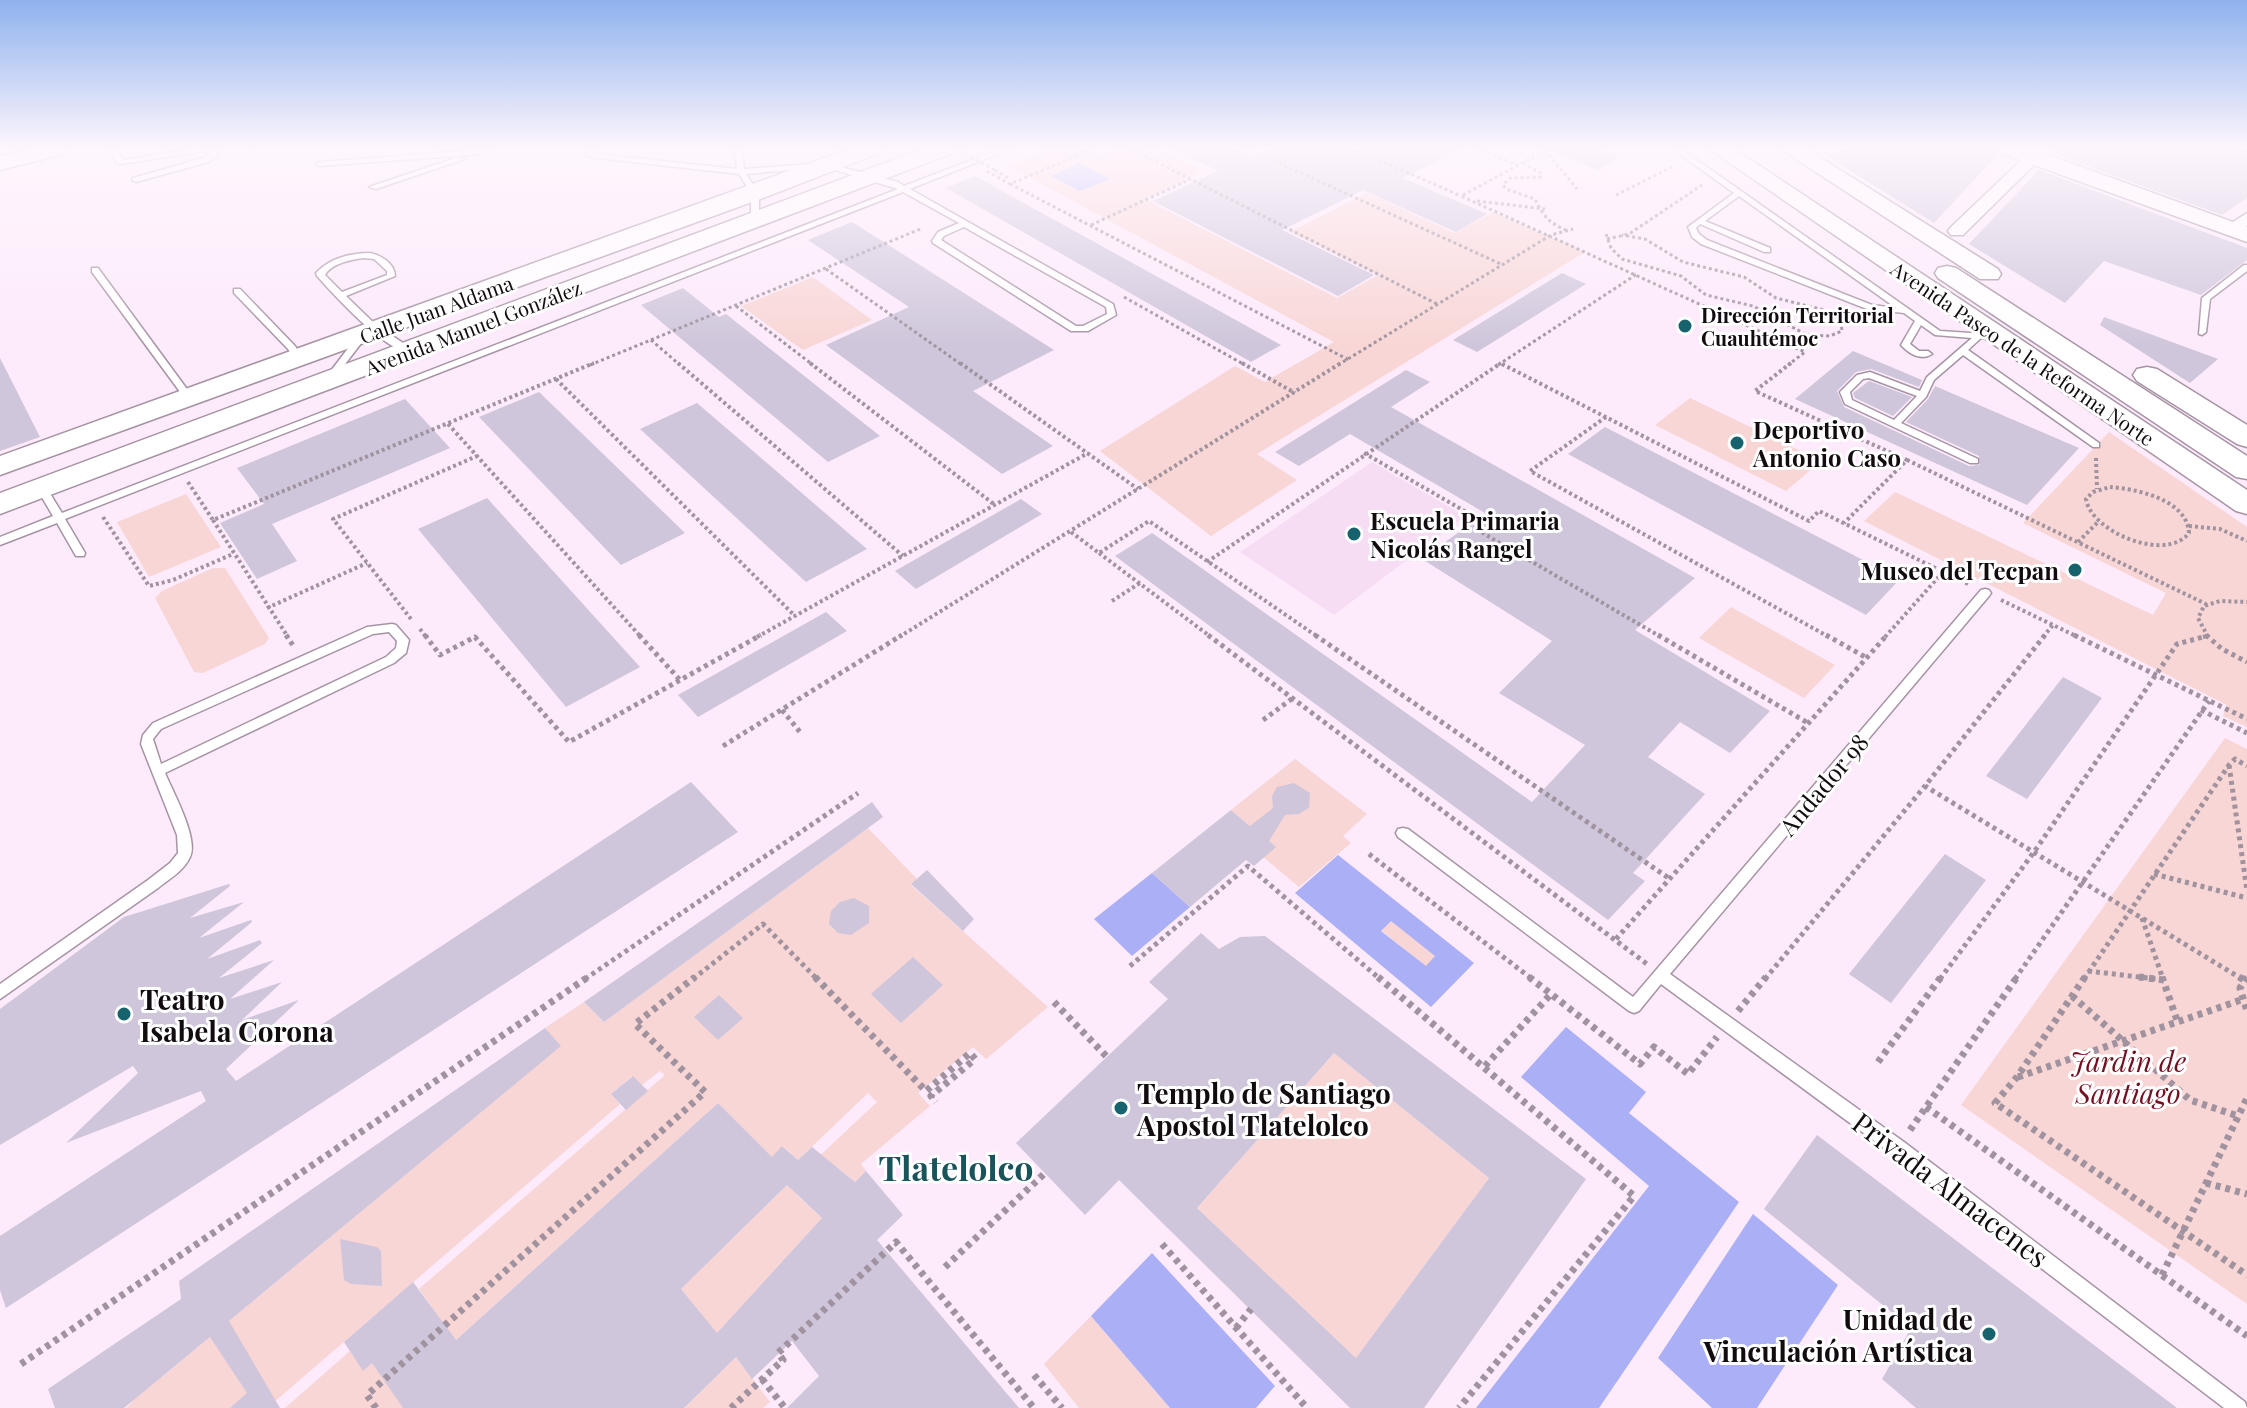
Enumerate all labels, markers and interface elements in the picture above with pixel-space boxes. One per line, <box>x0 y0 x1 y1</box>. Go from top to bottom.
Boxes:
street label: Avenida Paseo de la Reforma Norte <box>1885 254 2160 451</box>
street label: Calle Juan Aldama <box>355 269 517 349</box>
street label: Avenida Manuel González <box>360 273 585 381</box>
place label: Dirección Territorial Cuauhtémoc <box>1701 301 1894 351</box>
marker: Dirección Territorial Cuauhtémoc <box>1676 317 1694 335</box>
place label: Deportivo Antonio Caso <box>1752 413 1901 473</box>
marker: Deportivo Antonio Caso <box>1728 434 1746 452</box>
place label: Escuela Primaria Nicolás Rangel <box>1370 504 1560 564</box>
marker: Escuela Primaria Nicolás Rangel <box>1345 525 1363 543</box>
place label: Museo del Tecpan <box>1861 554 2059 586</box>
marker: Museo del Tecpan <box>2066 561 2084 579</box>
street label: Andador 98 <box>1770 726 1875 842</box>
place label: Teatro Isabela Corona <box>140 980 334 1049</box>
marker: Teatro Isabela Corona <box>115 1005 133 1023</box>
park label: Jardin de Santiago <box>2070 1042 2186 1111</box>
place label: Templo de Santiago Apostol Tlatelolco <box>1136 1074 1391 1143</box>
marker: Templo de Santiago Apostol Tlatelolco <box>1112 1099 1130 1117</box>
street label: Privada Almacenes <box>1846 1103 2056 1275</box>
district label: Tlatelolco <box>878 1144 1034 1190</box>
place label: Unidad de Vinculación Artística <box>1702 1300 1973 1369</box>
marker: Unidad de Vinculación Artística <box>1980 1325 1998 1343</box>

